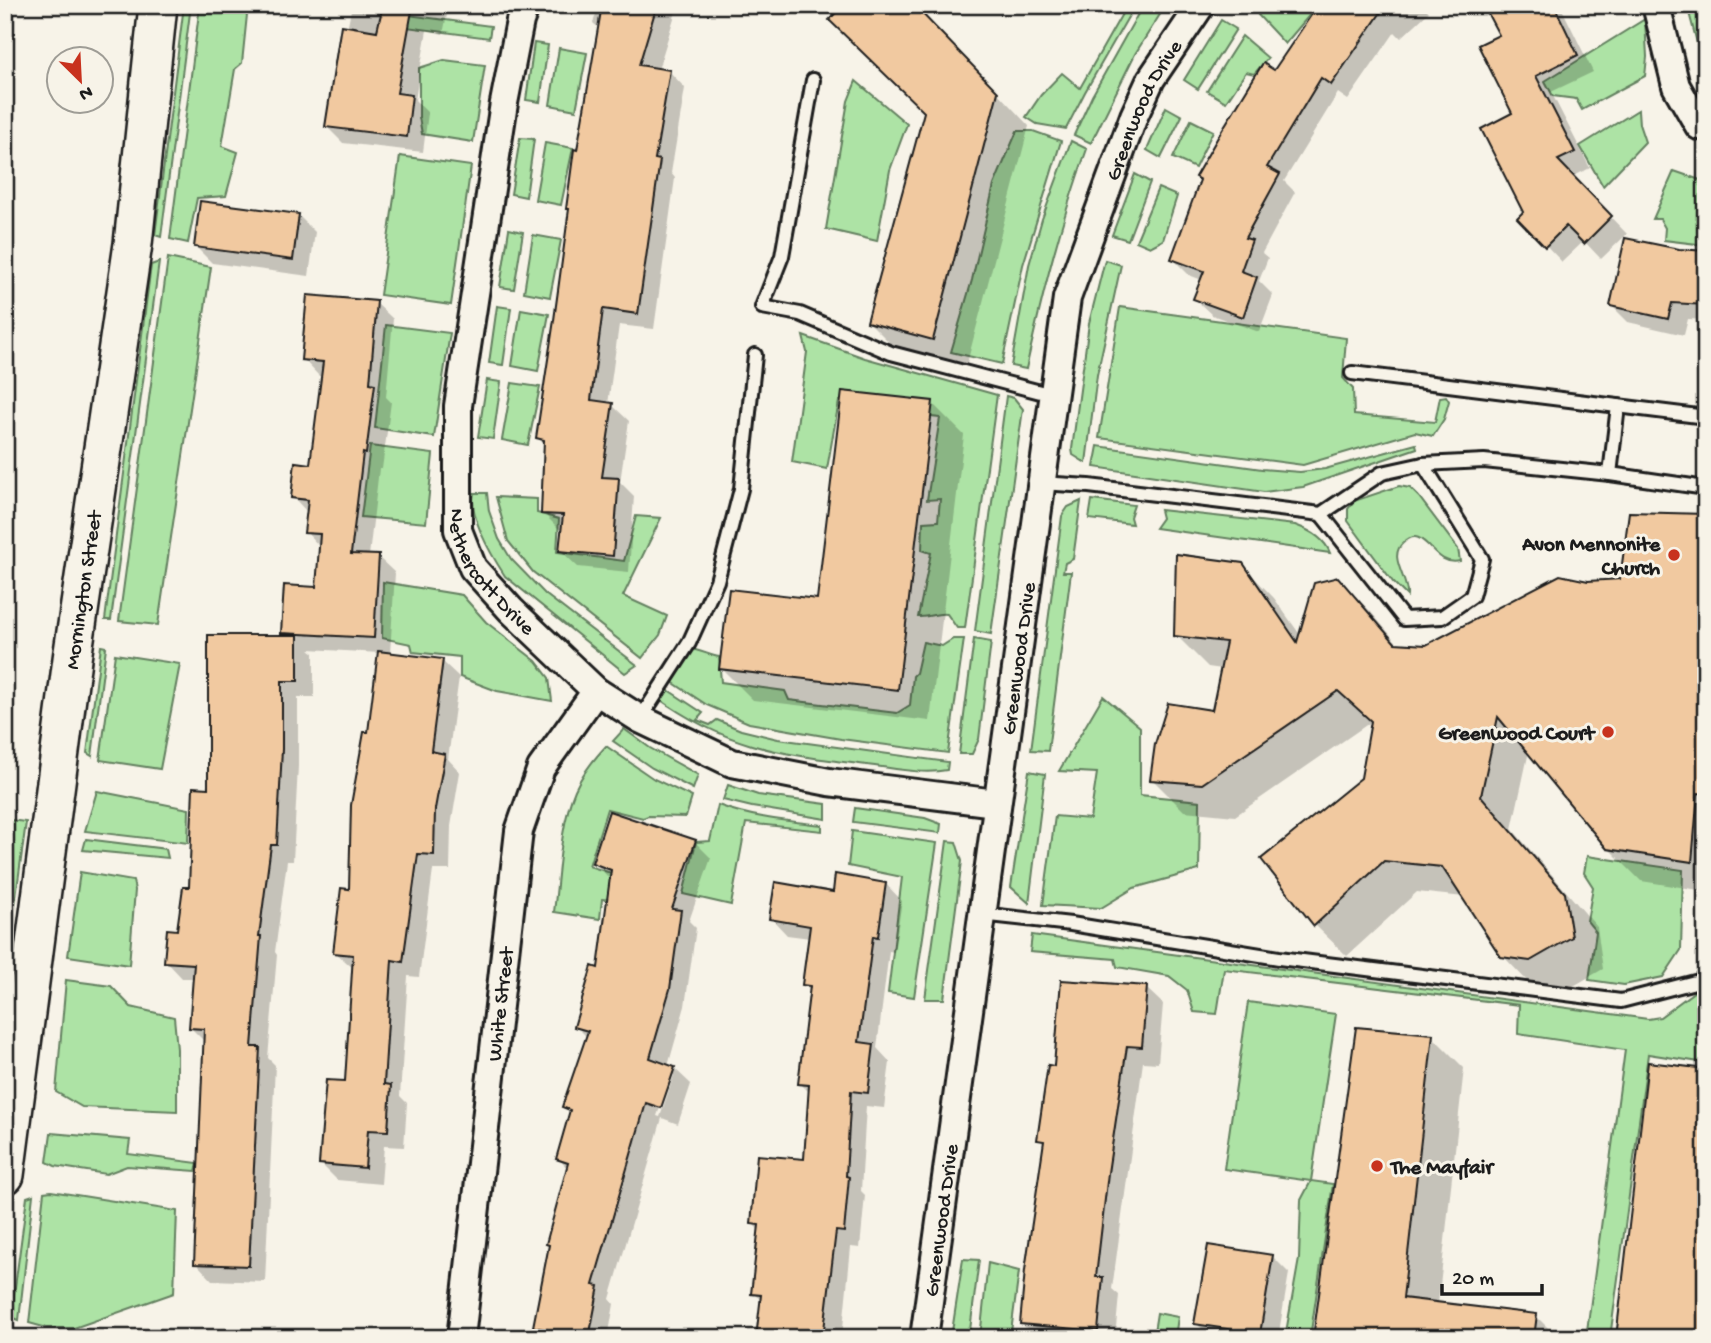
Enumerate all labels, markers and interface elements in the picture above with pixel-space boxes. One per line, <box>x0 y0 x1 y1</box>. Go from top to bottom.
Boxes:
street label: Greenwood Drive <box>1102 35 1190 185</box>
north arrow <box>46 46 116 116</box>
text: N <box>75 79 96 105</box>
street label: Mornington Street <box>62 507 110 671</box>
street label: Nethercott Drive <box>442 509 540 643</box>
place label: Avon Mennonite Church <box>1521 534 1661 583</box>
marker: Avon Mennonite Church <box>1666 547 1682 563</box>
street label: Greenwood Drive <box>998 580 1044 737</box>
place label: Greenwood Court <box>1438 723 1596 748</box>
marker: Greenwood Court <box>1600 724 1616 740</box>
street label: White Street <box>484 944 522 1063</box>
street label: Greenwood Drive <box>921 1142 967 1298</box>
place label: The Mayfair <box>1389 1157 1495 1182</box>
marker: The Mayfair <box>1369 1158 1385 1174</box>
scale bar <box>1442 1252 1541 1296</box>
text: 20 m <box>1452 1268 1494 1293</box>

